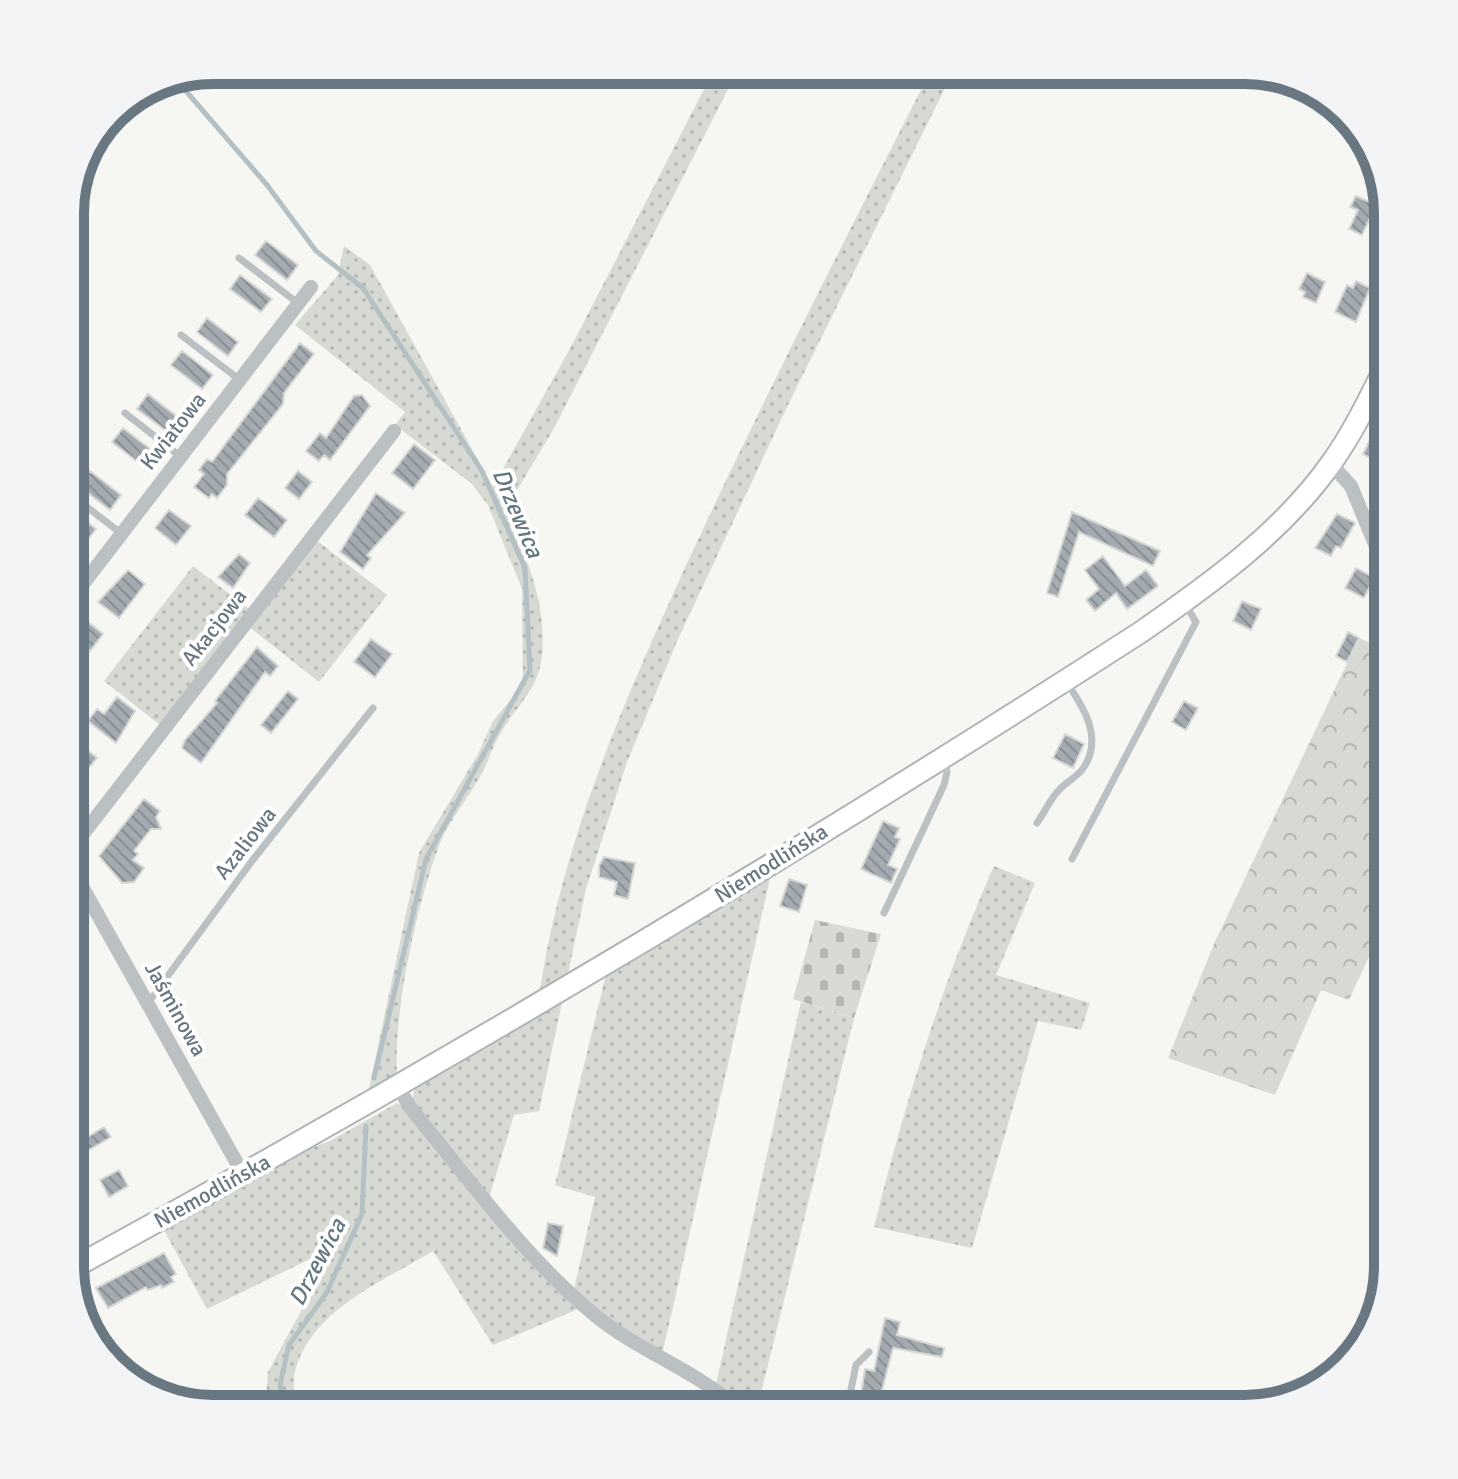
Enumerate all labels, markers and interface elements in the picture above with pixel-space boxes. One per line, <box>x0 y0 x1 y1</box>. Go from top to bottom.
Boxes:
street label: Kwiatowa <box>134 387 212 475</box>
water label: Drzewica <box>486 464 551 563</box>
street label: Akacjowa <box>176 583 252 671</box>
street label: Azaliowa <box>208 801 282 885</box>
street label: Niemodlińska <box>709 817 833 909</box>
street label: Jaśminowa <box>139 957 213 1061</box>
street label: Niemodlińska <box>149 1148 275 1234</box>
water label: Drzewica <box>282 1213 353 1311</box>

